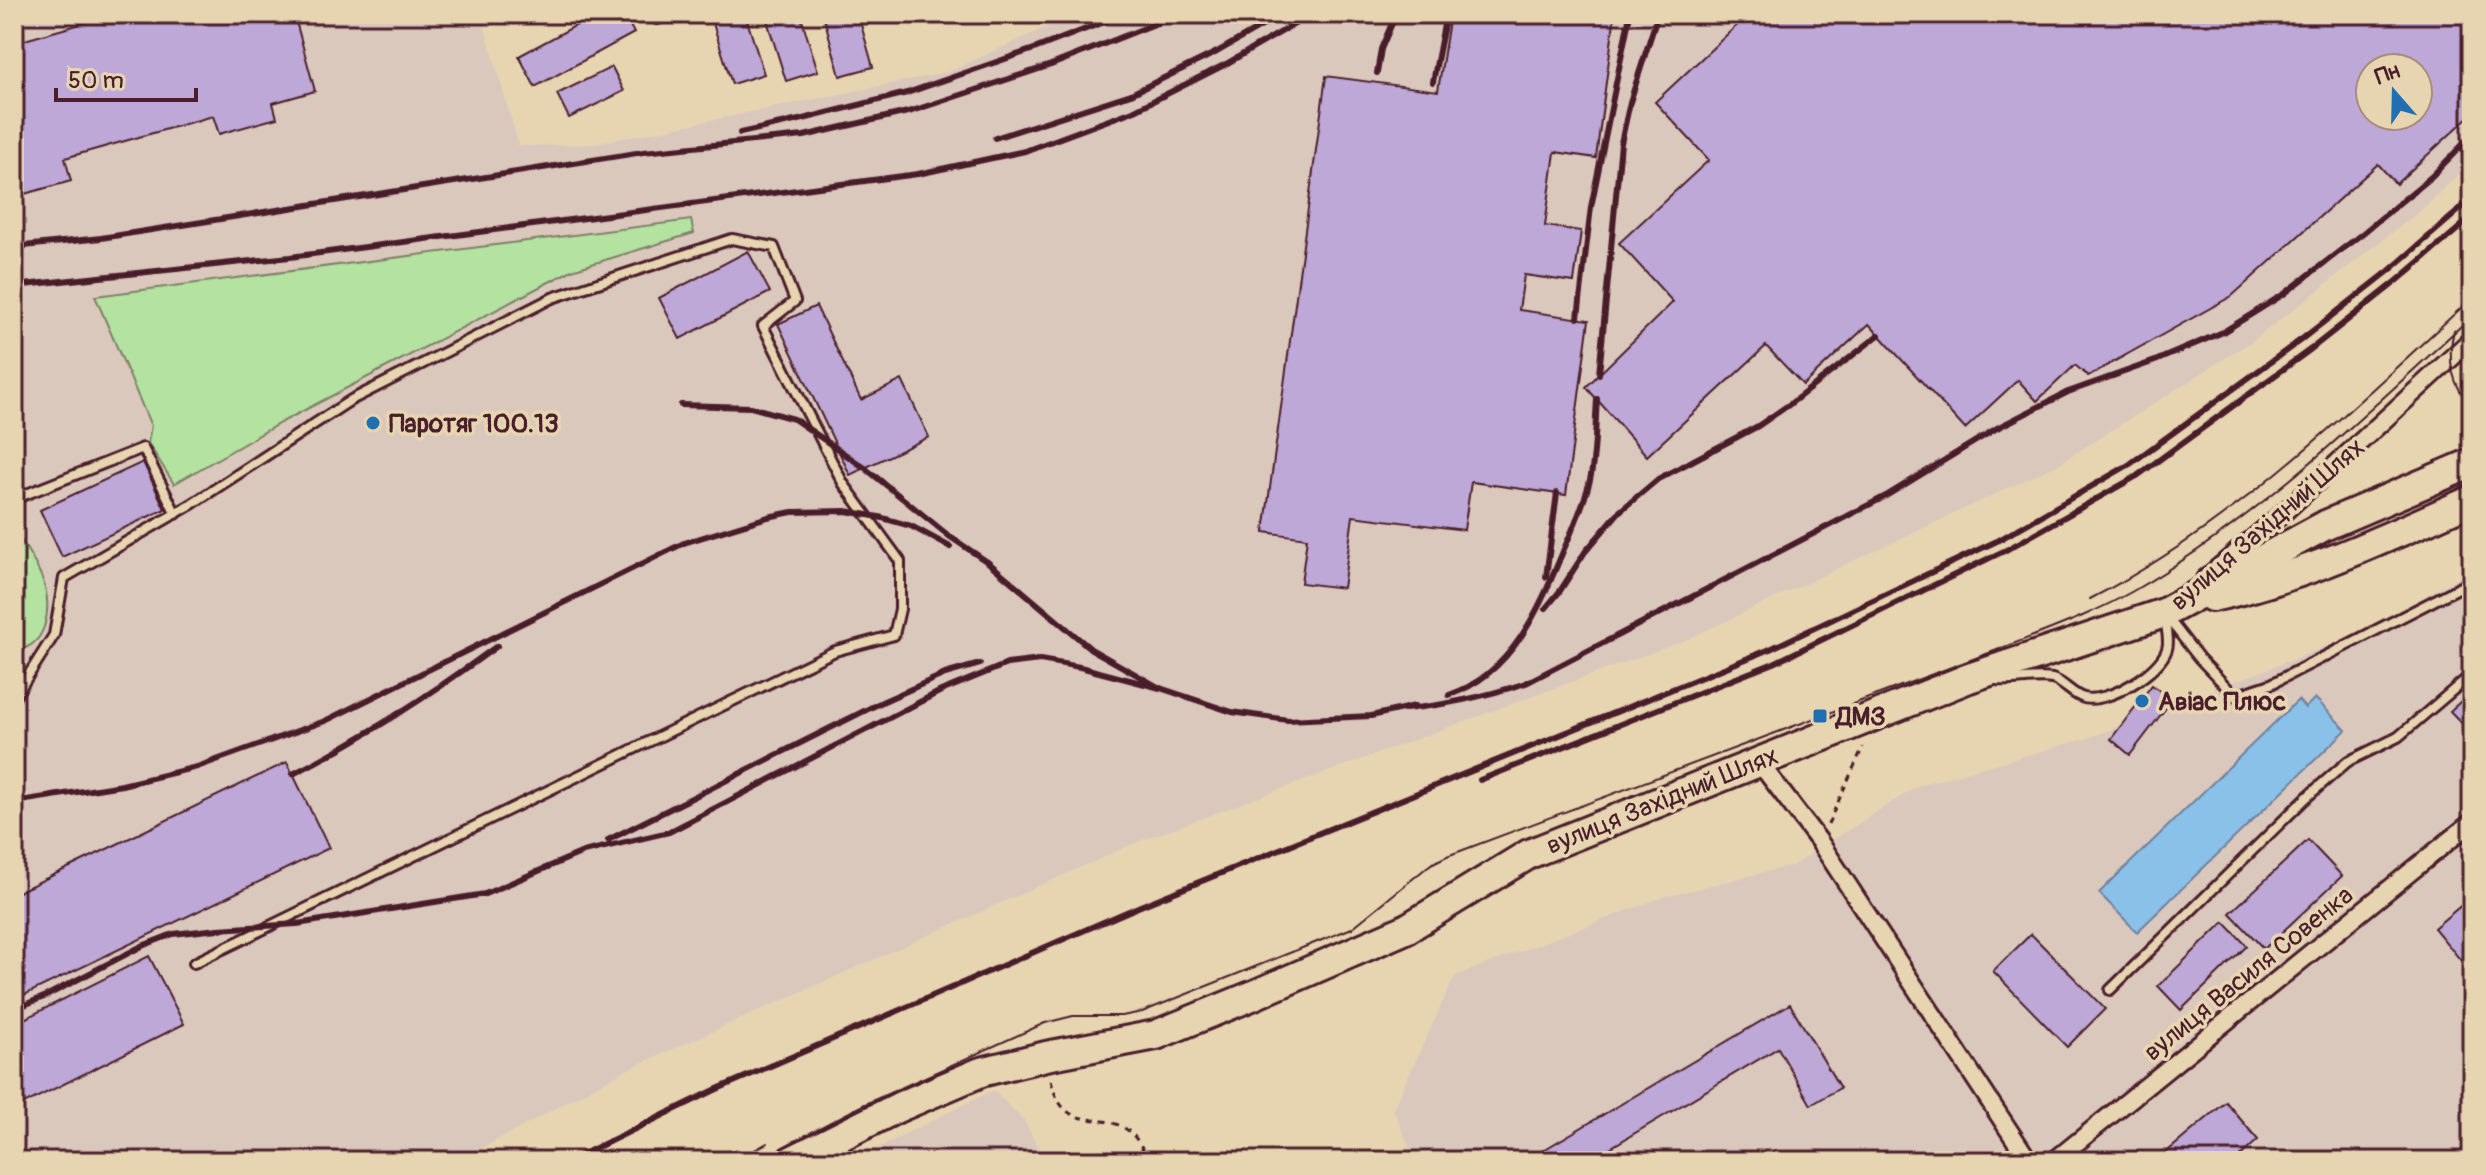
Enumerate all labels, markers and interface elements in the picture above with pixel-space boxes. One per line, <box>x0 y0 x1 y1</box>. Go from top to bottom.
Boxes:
scale bar <box>56 52 196 102</box>
north arrow <box>2354 52 2434 132</box>
text: Пн <box>2371 57 2404 91</box>
text: 50 m <box>68 66 124 95</box>
place label: Паротяг 100.13 <box>389 408 559 440</box>
marker: Паротяг 100.13 <box>364 414 382 432</box>
street label: вулиця Західний Шлях <box>2164 432 2371 618</box>
place label: Авіас Плюс <box>2158 686 2286 718</box>
marker: Авіас Плюс <box>2133 692 2151 710</box>
place label: ДМЗ <box>1834 701 1886 733</box>
marker: ДМЗ <box>1811 707 1829 725</box>
street label: вулиця Західний Шлях <box>1542 740 1783 862</box>
street label: вулиця Василя Совенка <box>2137 879 2360 1068</box>

